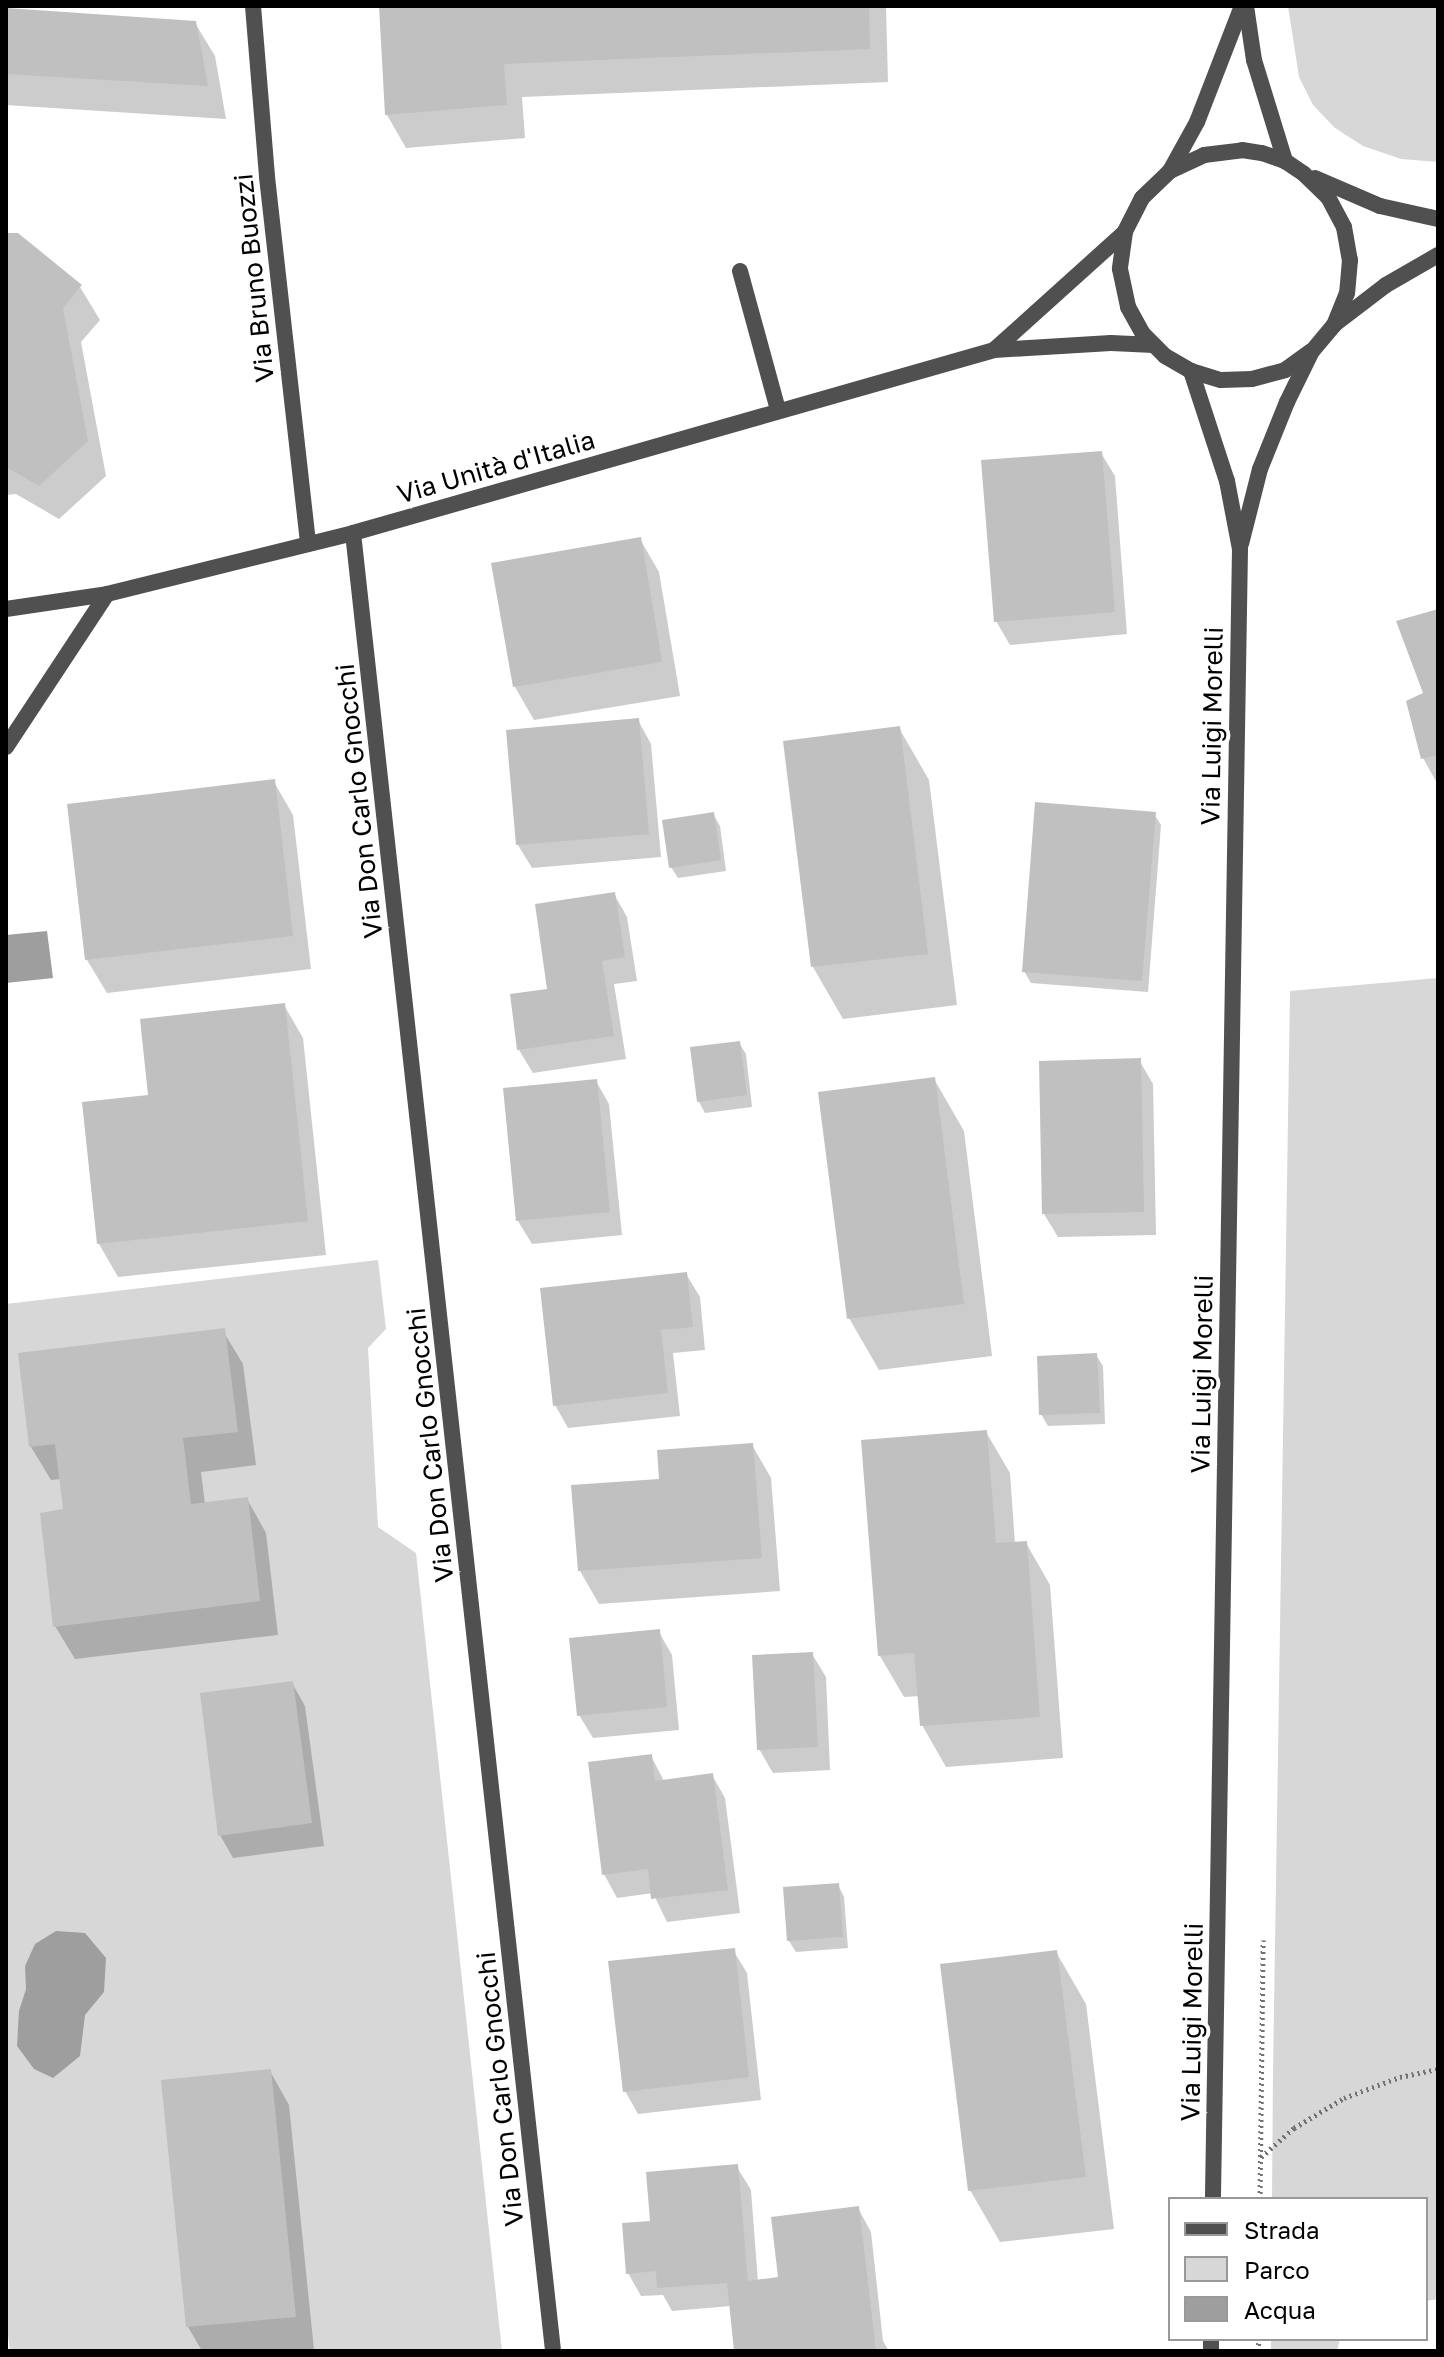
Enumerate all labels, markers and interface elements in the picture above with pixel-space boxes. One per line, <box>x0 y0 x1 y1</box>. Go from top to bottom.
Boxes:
street label: Via Bruno Buozzi <box>228 172 280 384</box>
street label: Via Unità d'Italia <box>394 424 598 510</box>
street label: Via Luigi Morelli <box>1195 626 1229 826</box>
street label: Via Don Carlo Gnocchi <box>329 662 389 940</box>
street label: Via Luigi Morelli <box>1185 1274 1219 1474</box>
street label: Via Don Carlo Gnocchi <box>400 1306 460 1584</box>
street label: Via Luigi Morelli <box>1175 1922 1209 2122</box>
street label: Via Don Carlo Gnocchi <box>470 1950 530 2228</box>
legend <box>1168 2197 1428 2341</box>
text: Strada <box>1244 2215 1319 2244</box>
text: Parco <box>1244 2255 1310 2284</box>
text: Acqua <box>1244 2295 1316 2324</box>

